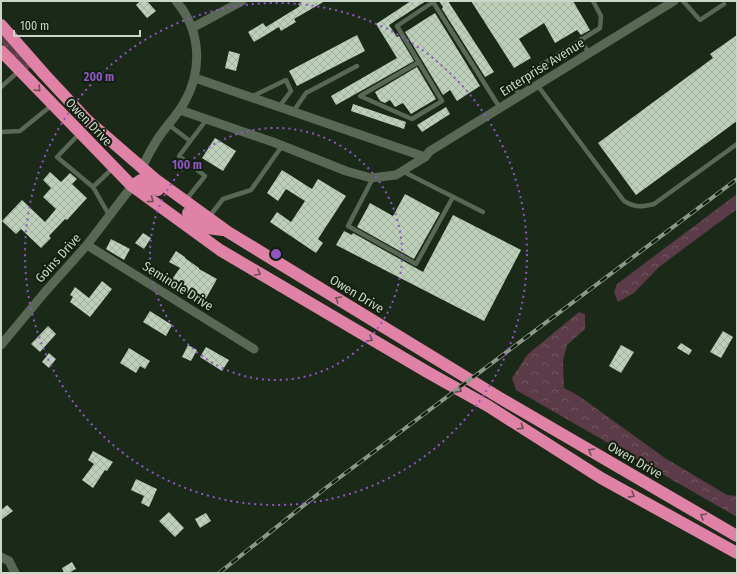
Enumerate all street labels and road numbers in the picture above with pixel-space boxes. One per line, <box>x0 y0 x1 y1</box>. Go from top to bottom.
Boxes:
street label: Enterprise Avenue <box>497 35 587 99</box>
street label: Owen Drive <box>63 95 115 149</box>
street label: Goins Drive <box>32 230 84 286</box>
street label: Seminole Drive <box>140 258 216 314</box>
street label: Owen Drive <box>327 272 387 316</box>
street label: Owen Drive <box>605 438 665 482</box>

